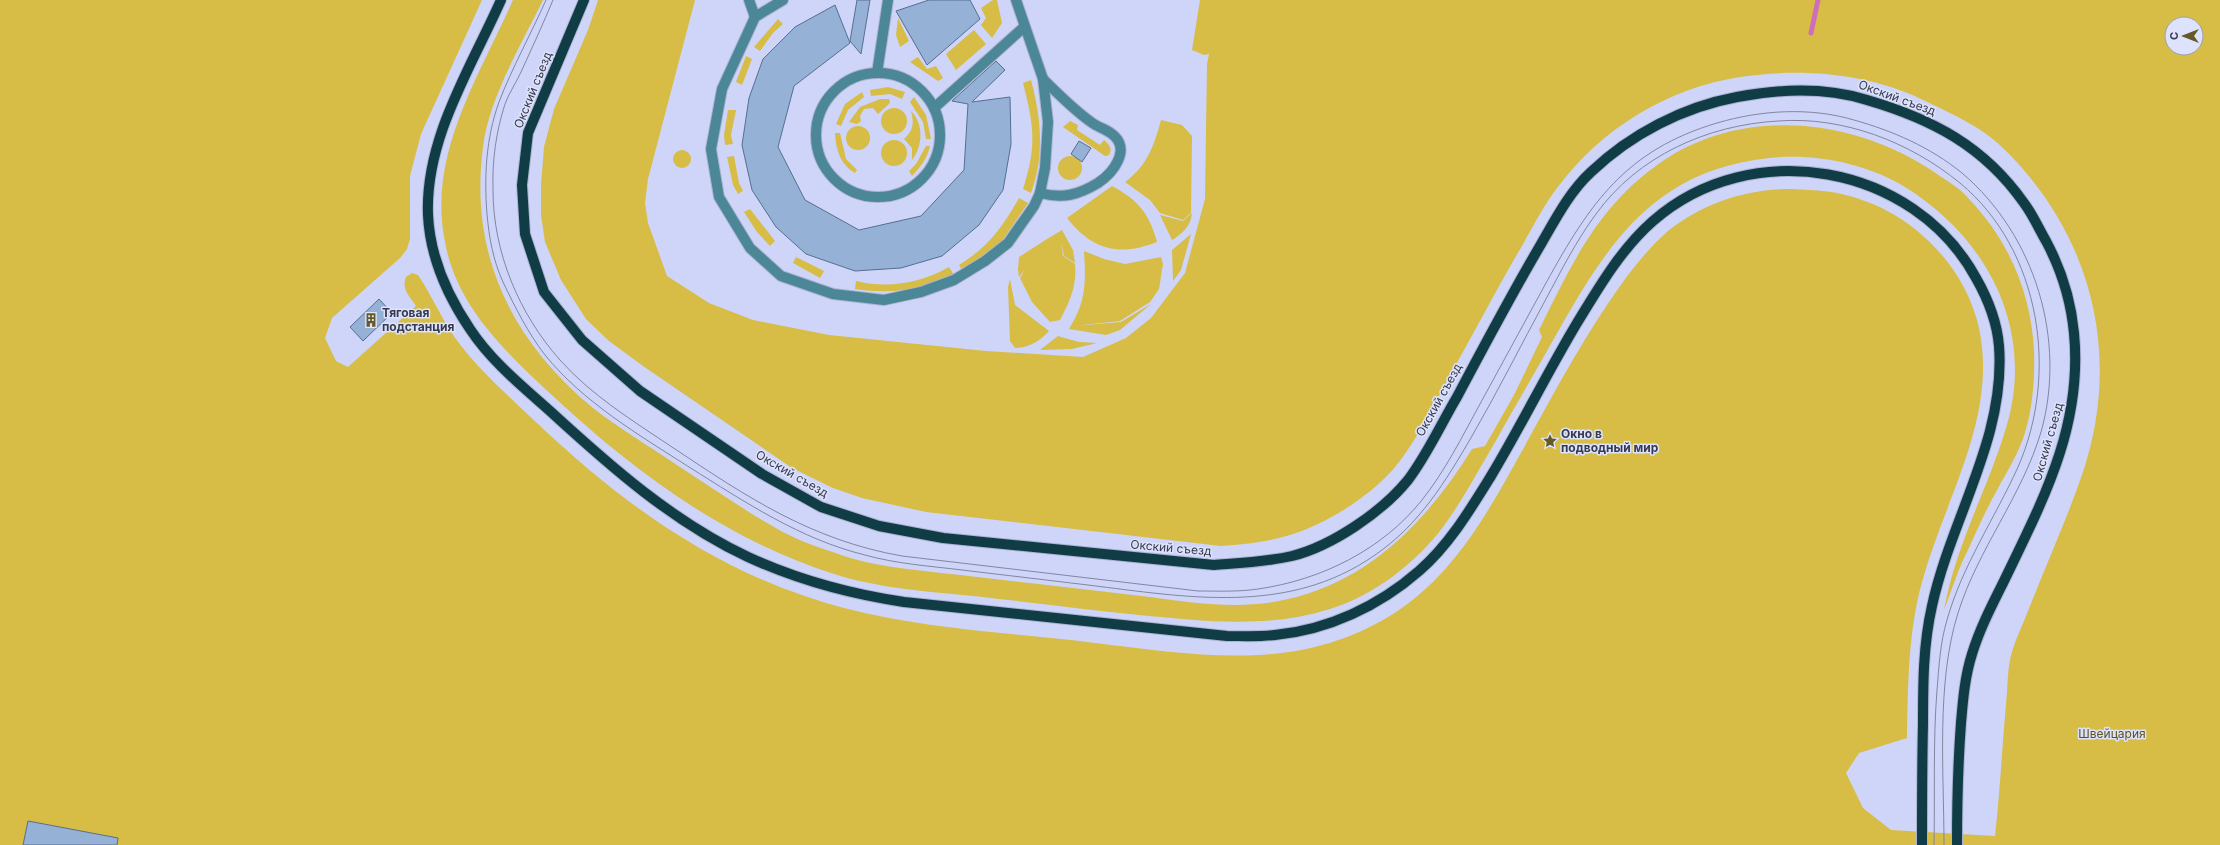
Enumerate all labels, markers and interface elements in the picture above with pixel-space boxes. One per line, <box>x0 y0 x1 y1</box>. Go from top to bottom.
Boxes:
north arrow <box>2164 16 2204 56</box>
text: С <box>2167 32 2181 40</box>
street label: Окский съезд <box>510 49 555 130</box>
street label: Окский съезд <box>1856 77 1938 119</box>
place label: Тяговая подстанция <box>382 305 455 334</box>
building icon: Тяговая подстанция <box>363 312 379 328</box>
street label: Окский съезд <box>1412 360 1465 439</box>
street label: Окский съезд <box>2029 400 2066 483</box>
place label: Окно в подводный мир <box>1561 426 1659 455</box>
place icon: Окно в подводный мир <box>1542 433 1558 449</box>
street label: Окский съезд <box>753 447 832 501</box>
street label: Окский съезд <box>1130 536 1213 559</box>
park label: Швейцария <box>2078 726 2146 741</box>

